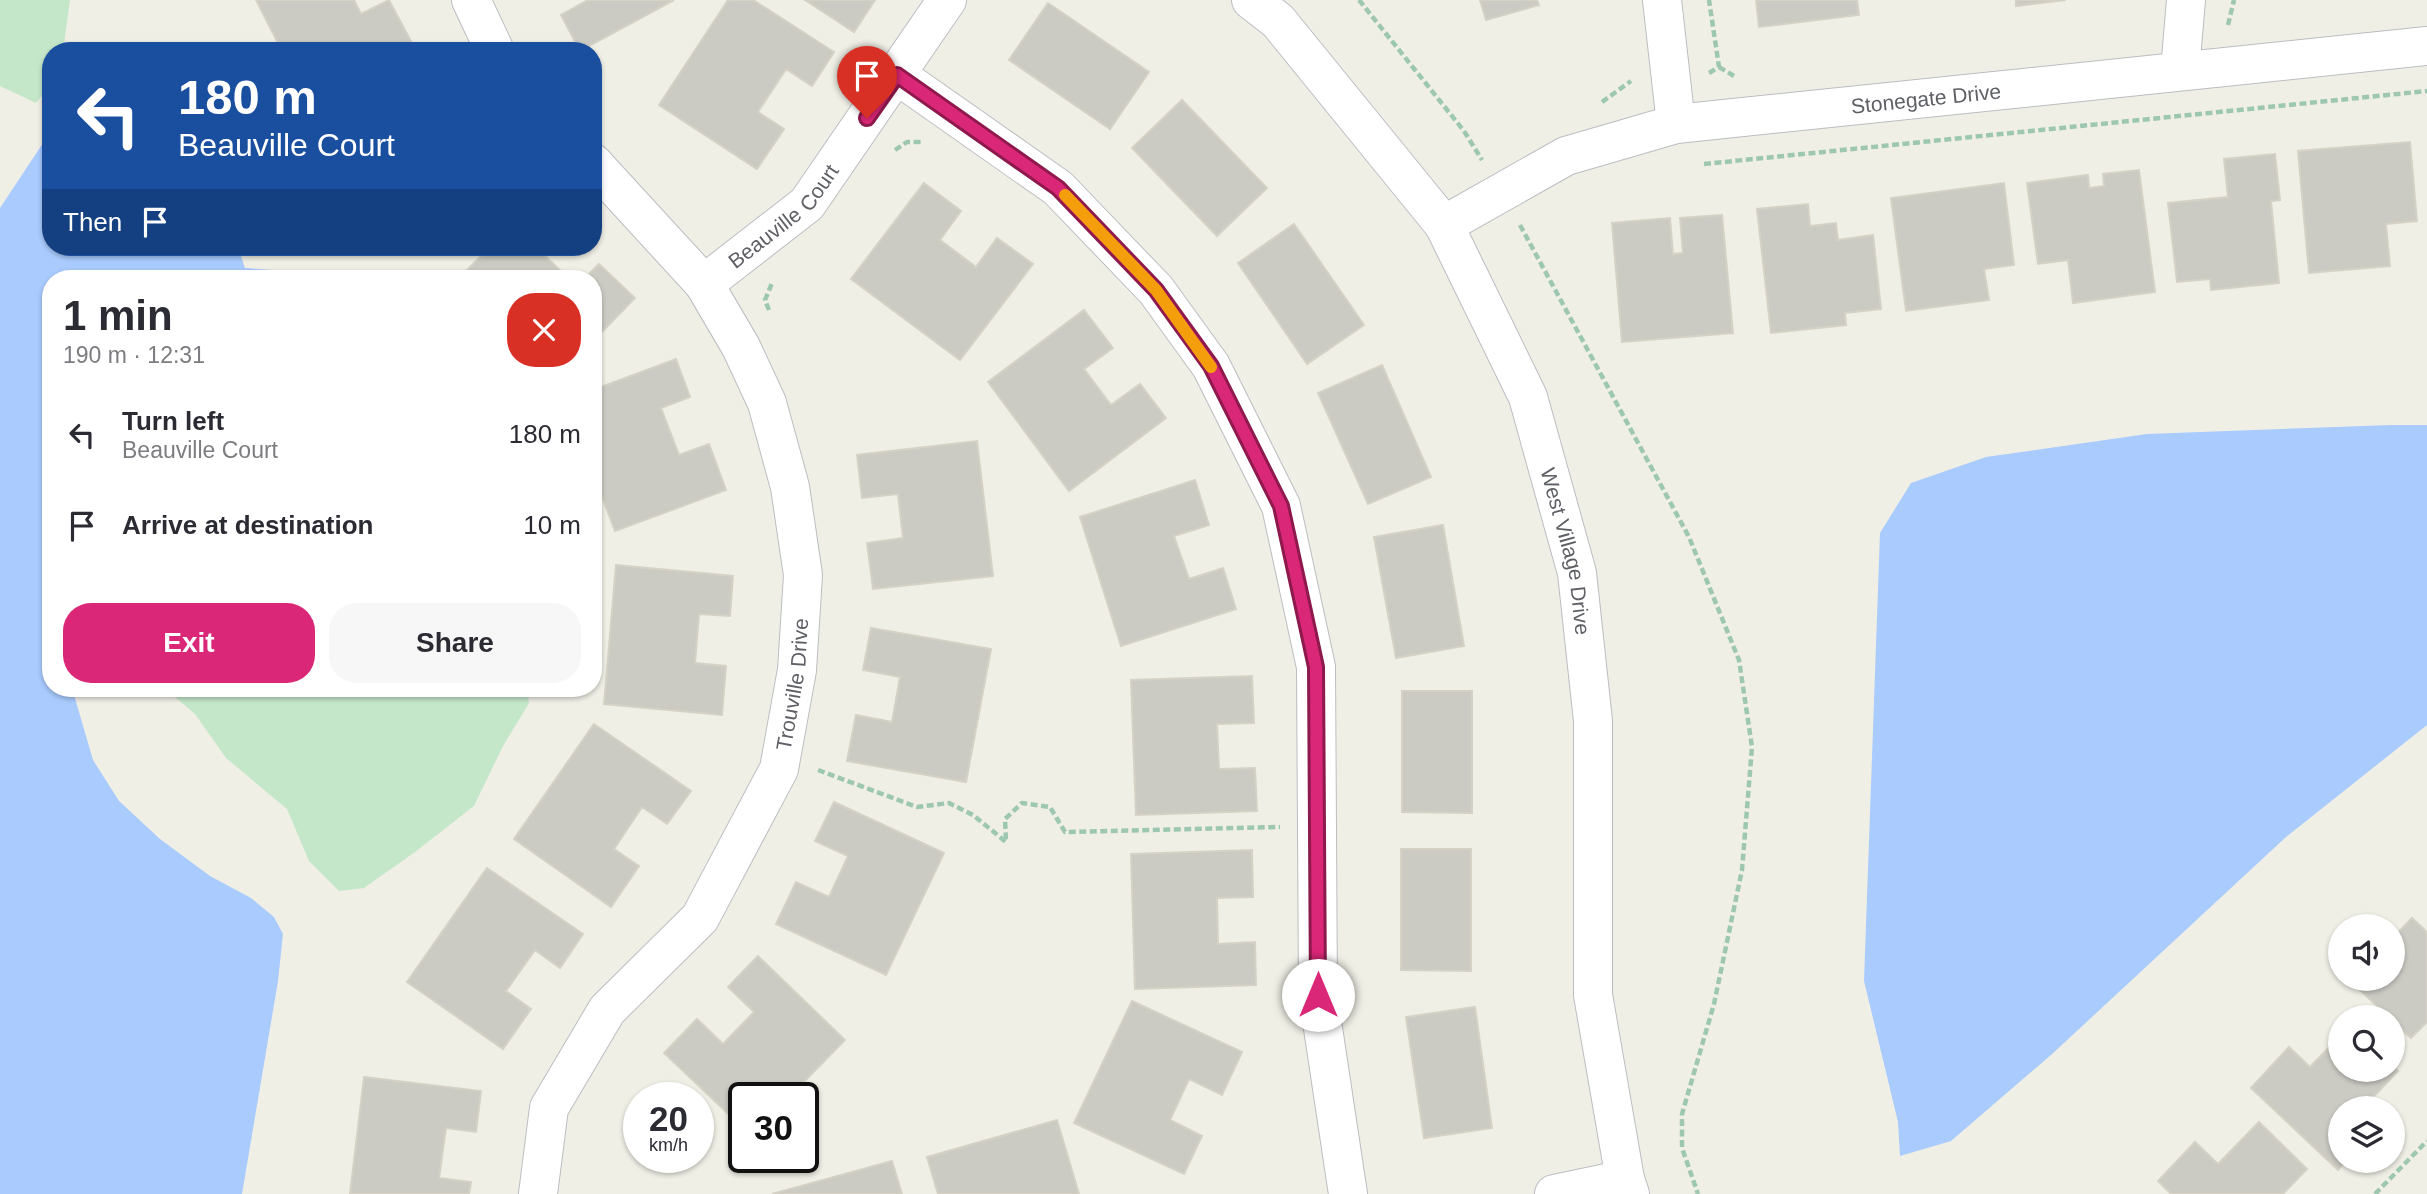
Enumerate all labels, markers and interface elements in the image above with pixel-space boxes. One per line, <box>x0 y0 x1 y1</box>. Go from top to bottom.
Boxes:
pin <box>837 46 897 118</box>
icon: arrive <box>848 57 886 95</box>
icon: left <box>63 70 154 161</box>
text: 180 m <box>178 70 317 124</box>
street label: Stonegate Drive <box>1850 79 2002 117</box>
text: Beauville Court <box>178 127 395 163</box>
street label: Beauville Court <box>724 160 843 272</box>
icon: arrive <box>136 203 174 241</box>
text: Then <box>63 207 122 237</box>
text: 1 min <box>63 292 173 339</box>
button: close <box>507 293 581 367</box>
text: 190 m · 12:31 <box>63 342 205 368</box>
text: Turn left <box>122 406 224 436</box>
icon: left <box>63 416 101 454</box>
text: 180 m <box>509 419 581 449</box>
text: Beauville Court <box>122 437 278 463</box>
street label: West Village Drive <box>1537 465 1595 636</box>
icon: arrive <box>63 507 101 545</box>
text: Arrive at destination <box>122 510 373 540</box>
text: 10 m <box>523 510 581 540</box>
button: Exit <box>63 603 315 683</box>
button: Share <box>329 603 581 683</box>
street label: Trouville Drive <box>771 617 812 752</box>
map controls <box>2328 914 2405 1173</box>
button: sound <box>2328 914 2405 991</box>
position arrow <box>1281 958 1355 1032</box>
button: search <box>2328 1005 2405 1082</box>
speed limit sign: 30 <box>728 1082 819 1173</box>
button: layers <box>2328 1096 2405 1173</box>
text: 20 <box>649 1099 688 1138</box>
text: km/h <box>649 1135 688 1155</box>

